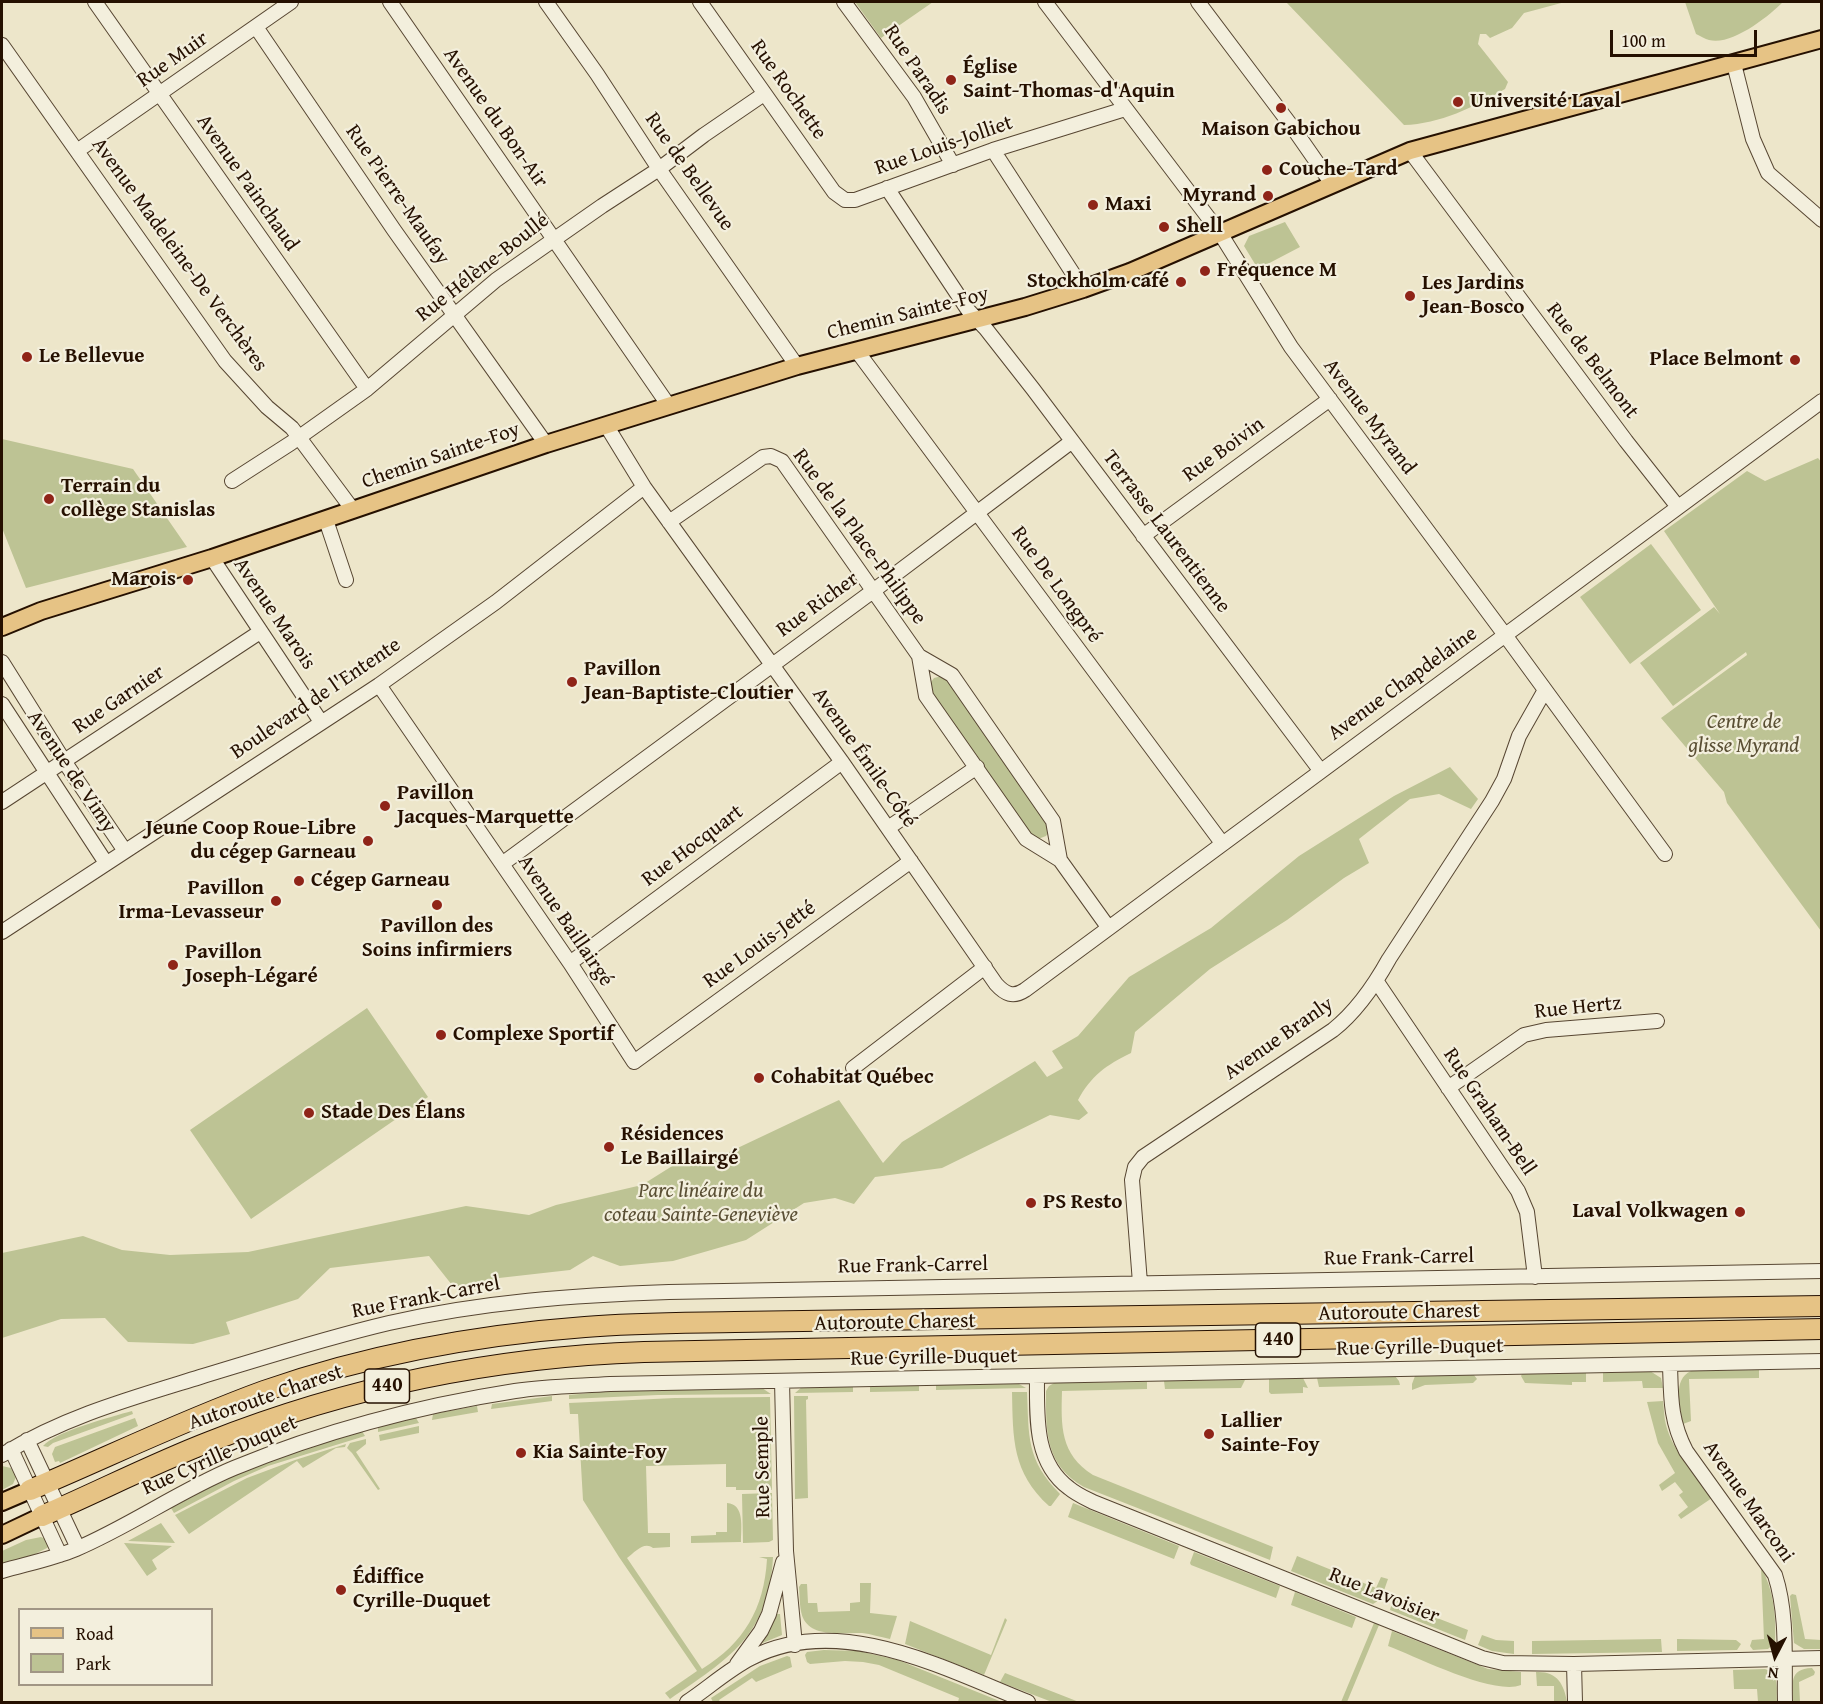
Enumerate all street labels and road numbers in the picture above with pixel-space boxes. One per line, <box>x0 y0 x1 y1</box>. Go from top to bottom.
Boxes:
street label: Rue Paradis <box>878 20 956 120</box>
street label: Rue Muir <box>133 26 213 94</box>
street label: Rue Rochette <box>744 35 832 145</box>
street label: Avenue du Bon-Air <box>437 43 553 193</box>
street label: Rue de Bellevue <box>639 108 739 236</box>
street label: Avenue Painchaud <box>190 110 304 256</box>
street label: Rue Louis-Jolliet <box>872 111 1016 181</box>
street label: Rue Pierre-Maufay <box>339 120 455 270</box>
street label: Avenue Madeleine-De Verchères <box>86 133 272 377</box>
street label: Rue Hélène-Boullé <box>411 208 555 328</box>
street label: Chemin Sainte-Foy <box>825 282 991 346</box>
street label: Rue de Belmont <box>1540 298 1644 424</box>
street label: Avenue Myrand <box>1317 354 1421 480</box>
street label: Rue Boivin <box>1178 412 1270 488</box>
street label: Chemin Sainte-Foy <box>359 417 523 495</box>
street label: Rue de la Place-Philippe <box>787 444 931 630</box>
street label: Terrasse Laurentienne <box>1097 446 1235 618</box>
street label: Rue De Longpré <box>1005 522 1107 648</box>
street label: Avenue Marois <box>227 553 321 675</box>
street label: Rue Richer <box>772 567 864 643</box>
street label: Avenue Chapdelaine <box>1324 621 1482 747</box>
street label: Boulevard de l'Entente <box>226 633 406 765</box>
street label: Rue Garnier <box>68 660 170 740</box>
street label: Avenue Émile-Côté <box>806 683 922 833</box>
street label: Avenue de Vimy <box>21 706 121 838</box>
street label: Rue Hocquart <box>637 800 749 892</box>
street label: Avenue Baillairgé <box>512 850 618 992</box>
street label: Rue Louis-Jetté <box>699 896 821 994</box>
street label: Rue Hertz <box>1533 991 1623 1025</box>
street label: Avenue Branly <box>1220 992 1338 1086</box>
street label: Rue Graham-Bell <box>1437 1043 1541 1181</box>
street label: Rue Frank-Carrel <box>1324 1244 1474 1272</box>
street label: Rue Frank-Carrel <box>838 1252 988 1280</box>
street label: Rue Frank-Carrel <box>350 1271 502 1325</box>
street label: Autoroute Charest <box>1318 1299 1480 1327</box>
street label: Autoroute Charest <box>814 1309 976 1337</box>
road number: 440 <box>1256 1323 1300 1357</box>
street label: Rue Cyrille-Duquet <box>1336 1334 1504 1362</box>
street label: Rue Cyrille-Duquet <box>850 1344 1018 1372</box>
street label: Autoroute Charest <box>185 1360 347 1436</box>
road number: 440 <box>364 1369 410 1403</box>
street label: Rue Cyrille-Duquet <box>139 1411 301 1501</box>
street label: Rue Semple <box>750 1416 776 1518</box>
street label: Avenue Marconi <box>1697 1436 1799 1568</box>
street label: Rue Lavoisier <box>1325 1562 1443 1630</box>

